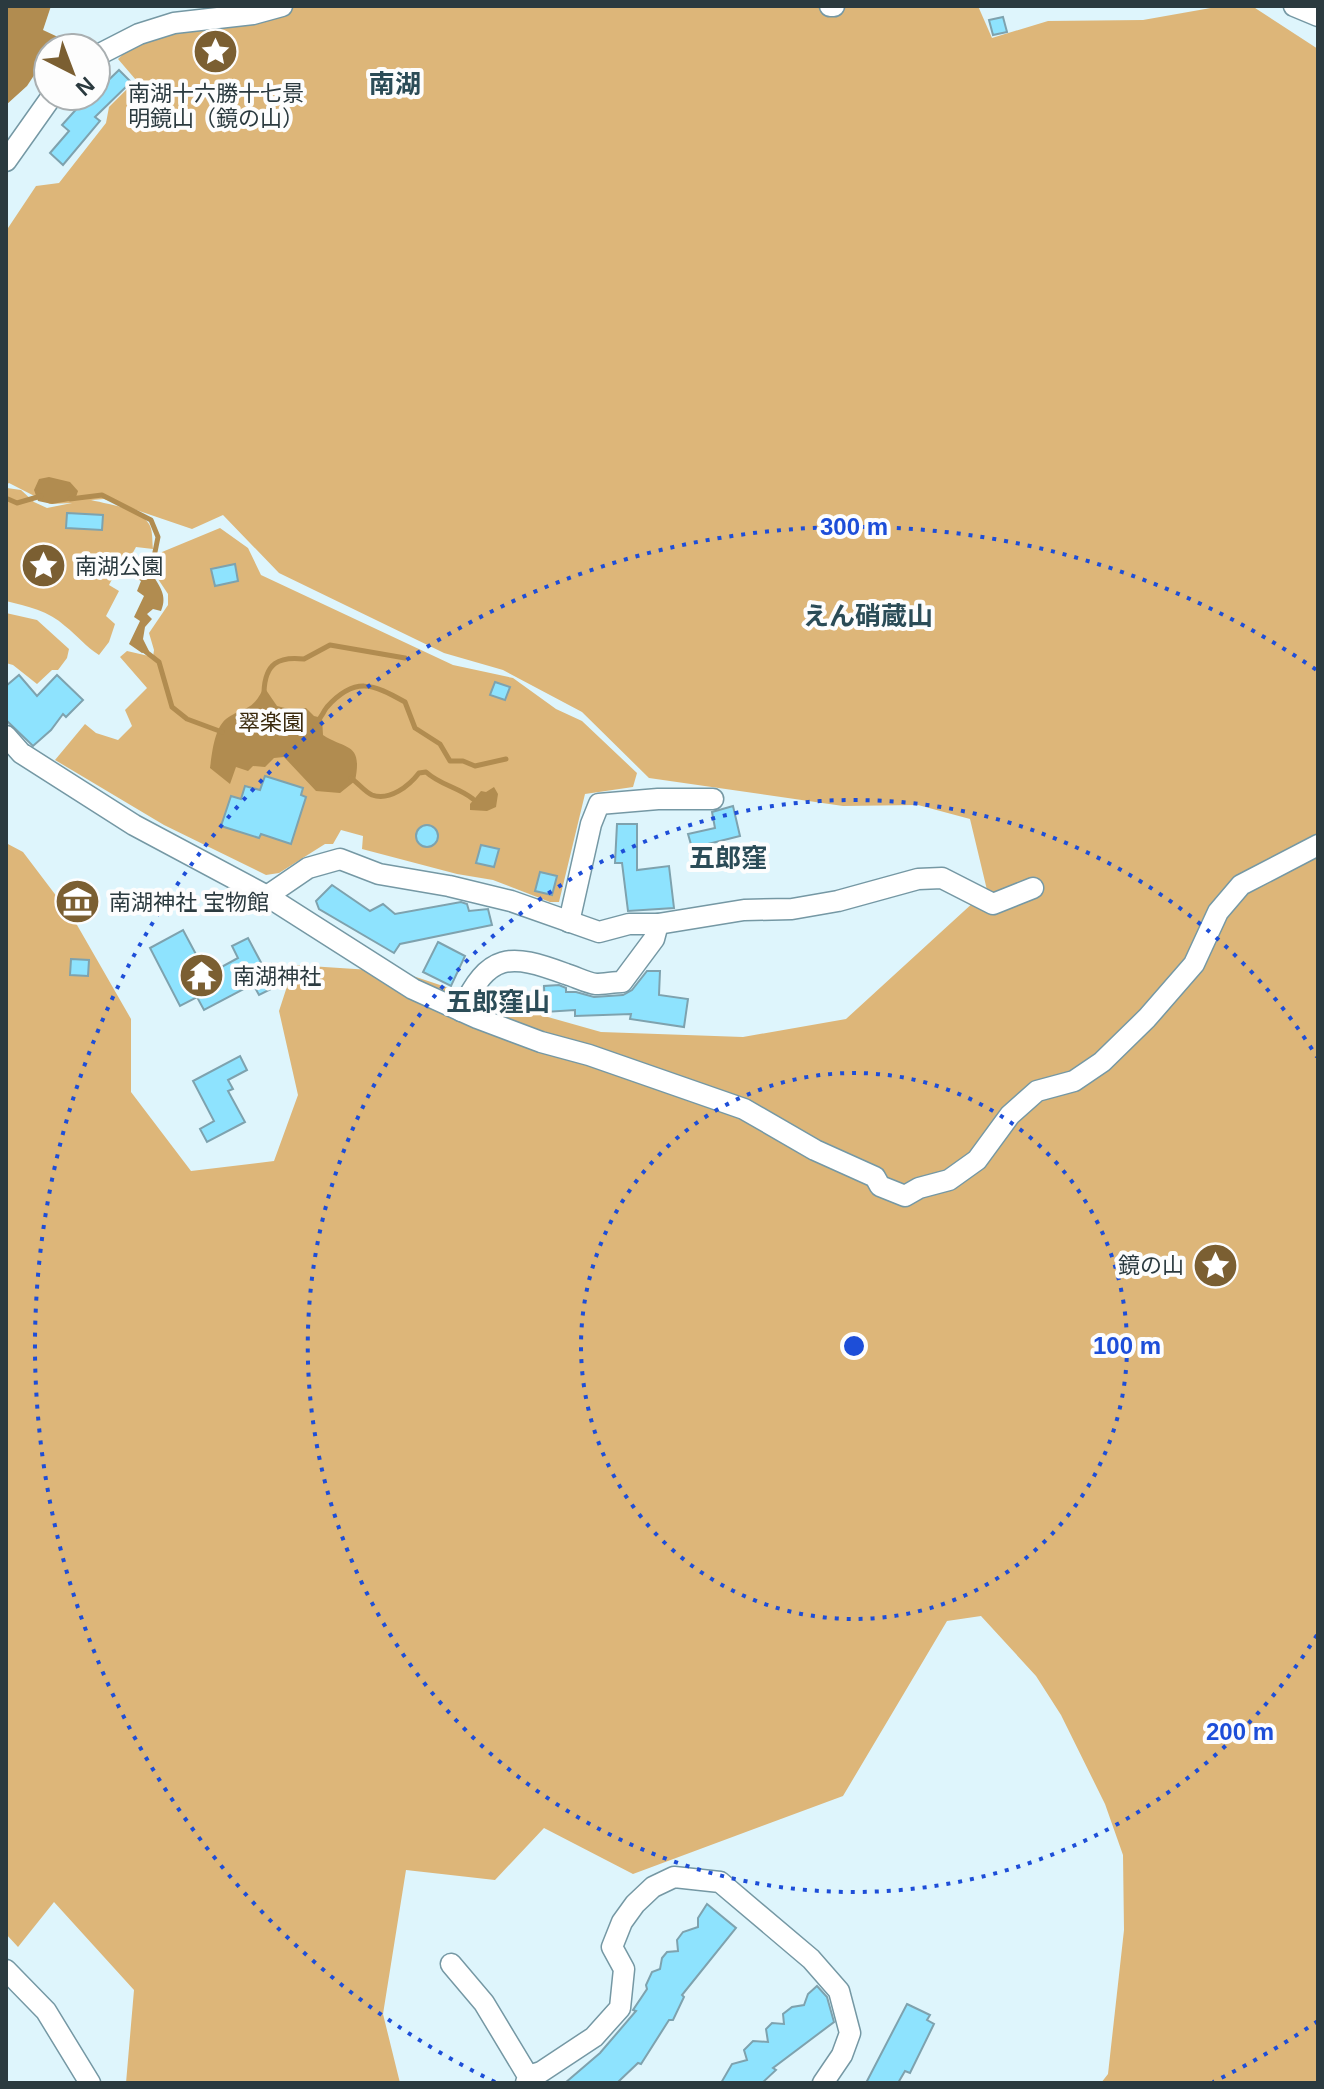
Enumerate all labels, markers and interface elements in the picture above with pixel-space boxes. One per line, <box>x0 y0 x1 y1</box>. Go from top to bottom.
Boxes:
place icon: 南湖十六勝十七景 明鏡山（鏡の山） <box>192 28 240 76</box>
north arrow <box>32 32 112 112</box>
district label: 南湖 <box>369 69 421 99</box>
text: N <box>71 72 99 101</box>
place label: 南湖十六勝十七景 明鏡山（鏡の山） <box>128 81 304 131</box>
text: 300 m <box>820 513 888 540</box>
place icon: 南湖公園 <box>20 542 68 590</box>
place label: 南湖公園 <box>75 554 163 579</box>
district label: えん硝蔵山 <box>803 601 933 631</box>
park label: 翠楽園 <box>238 710 304 735</box>
district label: 五郎窪 <box>689 843 767 873</box>
museum icon: 南湖神社 宝物館 <box>54 878 102 926</box>
place label: 南湖神社 宝物館 <box>109 890 269 915</box>
temple icon: 南湖神社 <box>178 952 226 1000</box>
place label: 南湖神社 <box>233 964 321 989</box>
district label: 五郎窪山 <box>446 987 550 1017</box>
place icon: 鏡の山 <box>1191 1241 1239 1289</box>
place label: 鏡の山 <box>1118 1253 1184 1278</box>
centre of rings <box>840 1332 868 1360</box>
text: 100 m <box>1093 1332 1161 1359</box>
text: 200 m <box>1206 1718 1274 1745</box>

